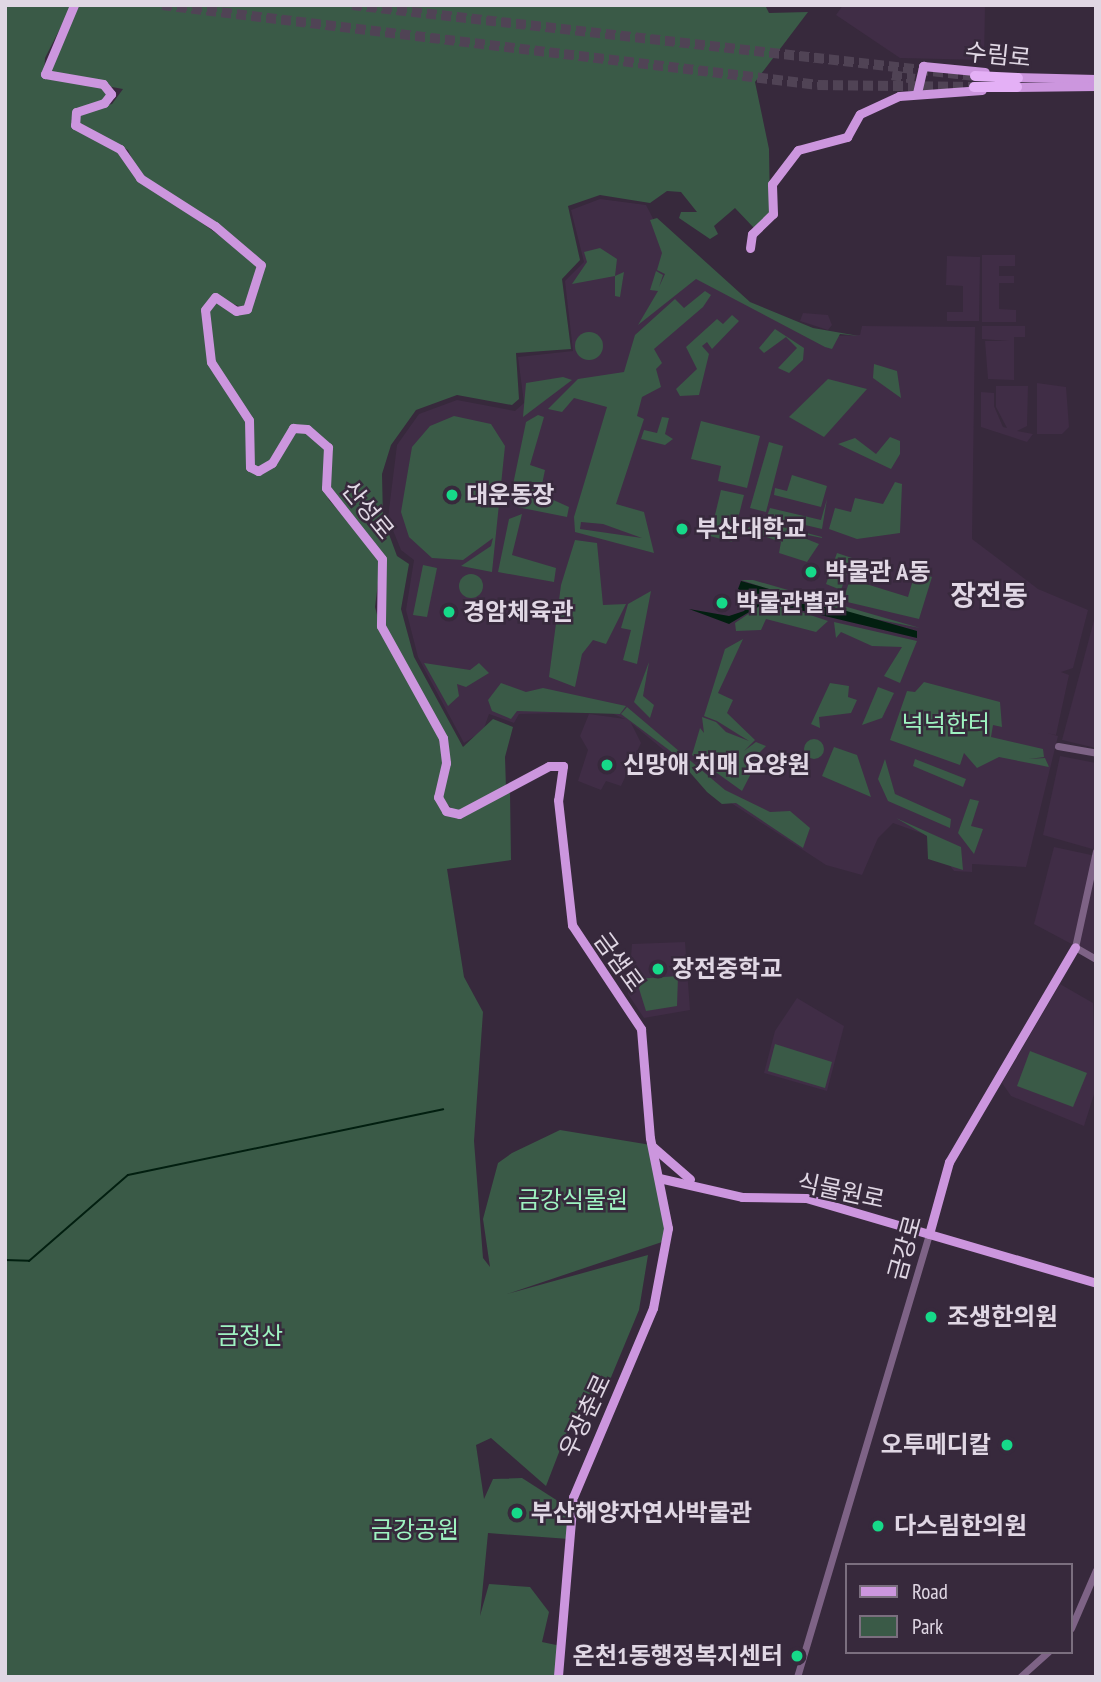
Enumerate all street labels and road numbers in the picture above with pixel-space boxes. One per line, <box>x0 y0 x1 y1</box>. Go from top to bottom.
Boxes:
street label: 수림로 <box>964 37 1032 73</box>
street label: 산성로 <box>336 475 400 545</box>
street label: 금샘로 <box>588 927 650 997</box>
street label: 식물원로 <box>795 1168 887 1214</box>
street label: 금강로 <box>883 1212 927 1284</box>
street label: 우장춘로 <box>553 1370 617 1462</box>

